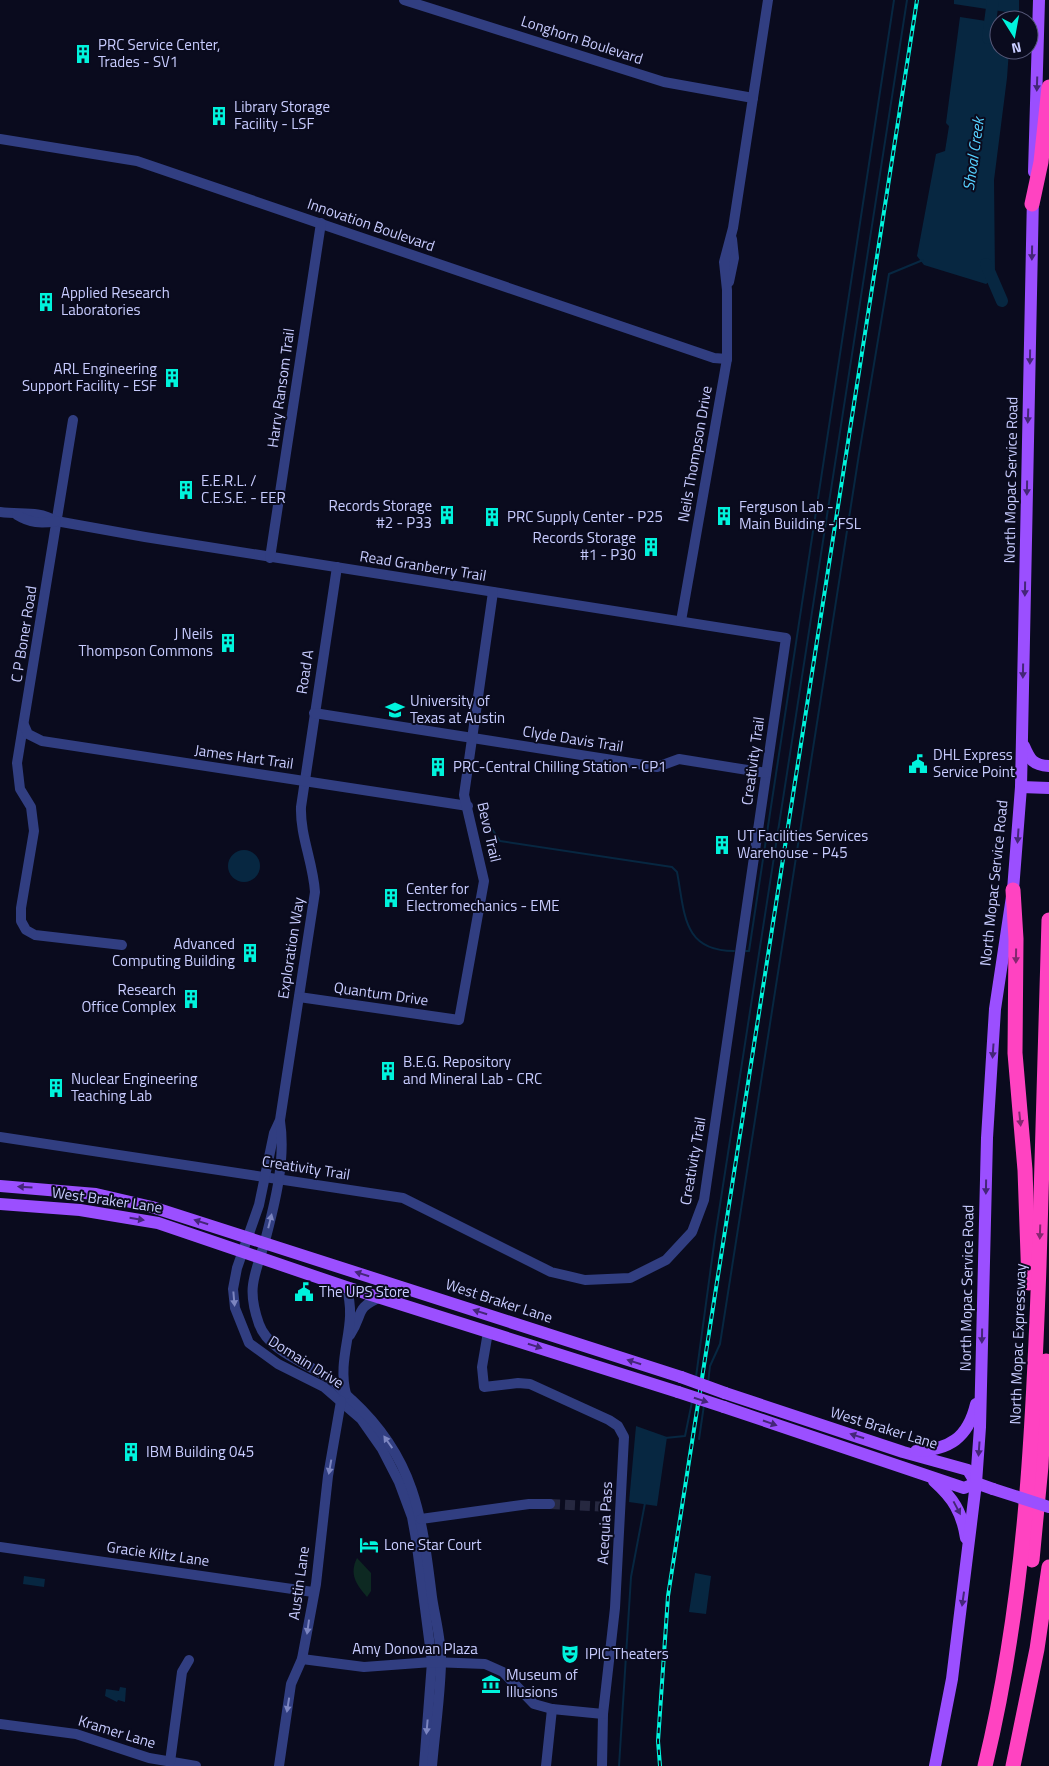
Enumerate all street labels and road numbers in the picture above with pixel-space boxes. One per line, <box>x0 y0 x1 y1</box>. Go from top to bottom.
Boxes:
street label: Longhorn Boulevard <box>518 9 646 70</box>
street label: Innovation Boulevard <box>304 192 438 257</box>
street label: Harry Ransom Trail <box>261 327 300 449</box>
street label: Neils Thompson Drive <box>671 384 718 524</box>
street label: North Mopac Service Road <box>998 396 1023 564</box>
street label: Read Granberry Trail <box>358 544 488 587</box>
street label: C P Boner Road <box>5 584 42 684</box>
street label: Road A <box>290 648 319 696</box>
street label: Creativity Trail <box>735 715 770 807</box>
street label: Clyde Davis Trail <box>521 719 625 758</box>
street label: James Hart Trail <box>193 738 295 775</box>
street label: North Mopac Service Road <box>973 799 1014 967</box>
street label: Bevo Trail <box>471 800 508 864</box>
street label: Exploration Way <box>271 895 310 1000</box>
street label: Quantum Drive <box>332 975 430 1012</box>
street label: Creativity Trail <box>673 1115 712 1207</box>
street label: Creativity Trail <box>260 1149 352 1186</box>
street label: West Braker Lane <box>50 1180 164 1219</box>
street label: North Mopac Service Road <box>954 1204 979 1372</box>
street label: North Mopac Expressway <box>1003 1263 1032 1425</box>
street label: West Braker Lane <box>443 1272 556 1329</box>
street label: Domain Drive <box>264 1329 348 1394</box>
street label: West Braker Lane <box>827 1400 941 1455</box>
street label: Acequia Pass <box>591 1481 618 1565</box>
street label: Gracie Kiltz Lane <box>105 1535 211 1572</box>
street label: Austin Lane <box>282 1545 315 1621</box>
street label: Amy Donovan Plaza <box>352 1637 478 1660</box>
street label: Kramer Lane <box>75 1709 159 1754</box>

